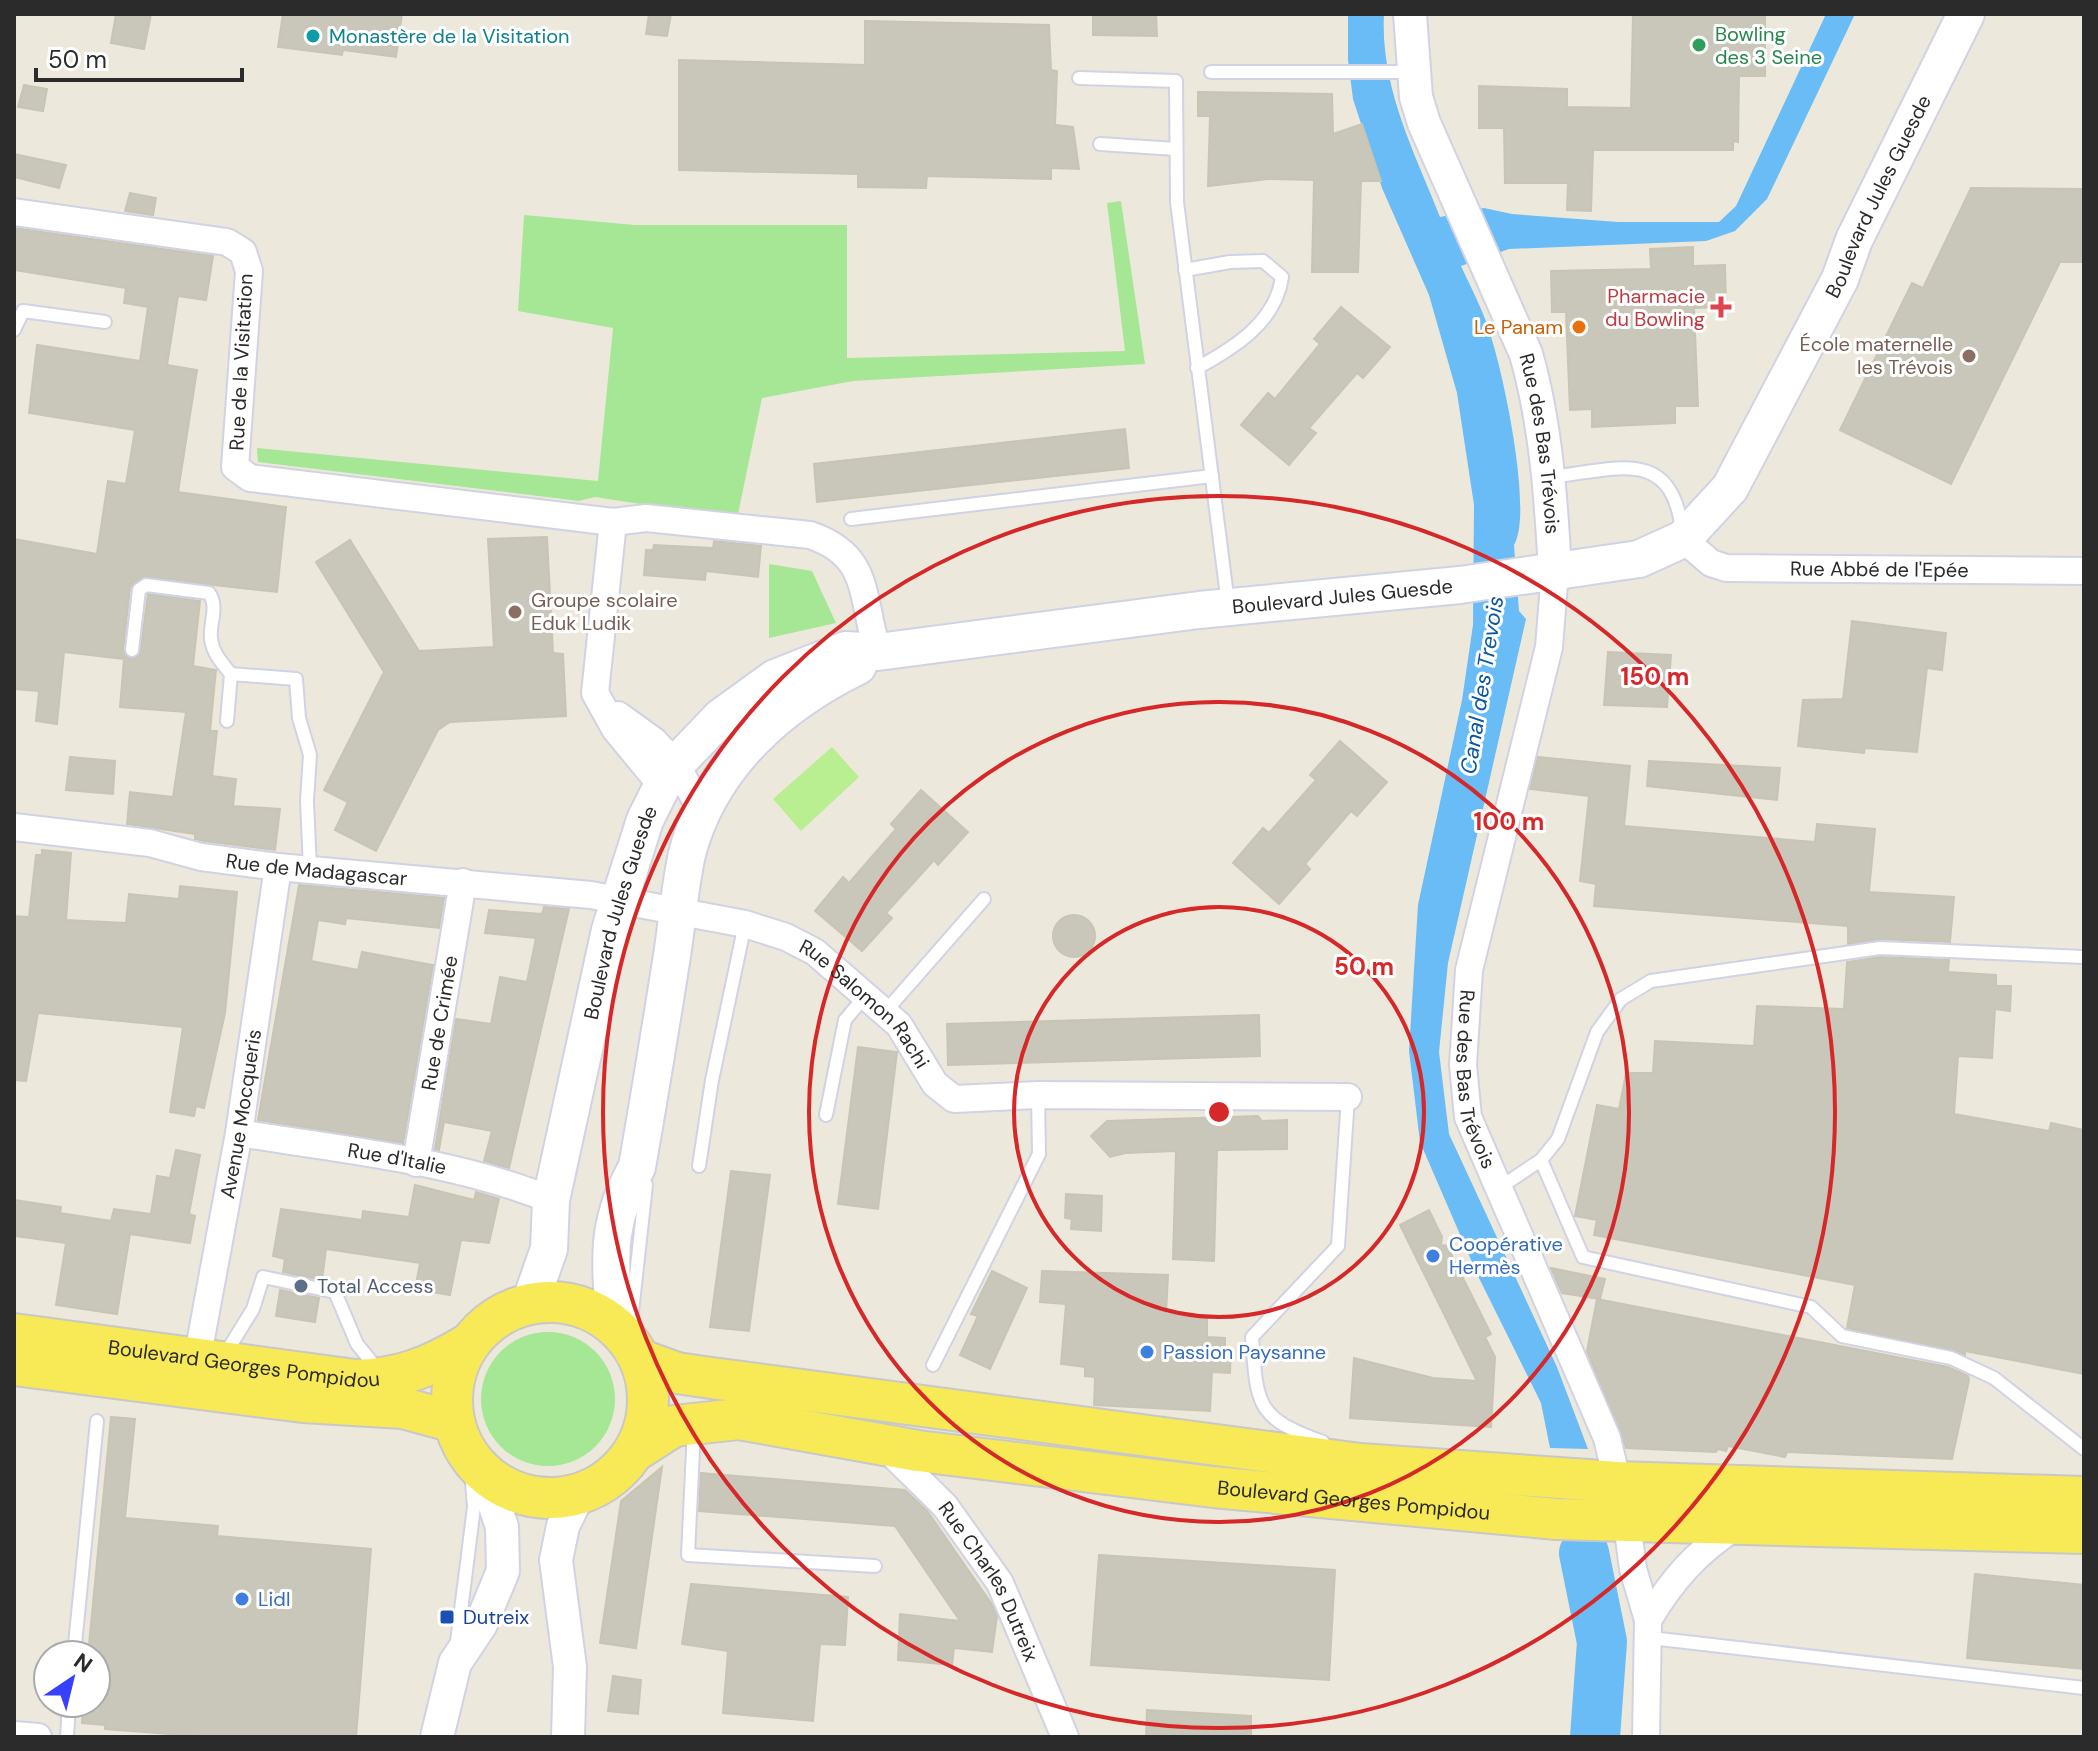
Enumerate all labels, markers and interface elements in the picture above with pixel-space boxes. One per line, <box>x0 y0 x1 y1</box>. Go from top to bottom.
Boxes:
place label: Bowling des 3 Seine <box>1715 21 1822 70</box>
place label: Monastère de la Visitation <box>329 23 570 49</box>
marker: Monastère de la Visitation <box>304 27 322 45</box>
scale bar <box>36 32 242 82</box>
marker: Bowling des 3 Seine <box>1690 36 1708 54</box>
text: 50 m <box>48 44 107 75</box>
street label: Boulevard Jules Guesde <box>1819 91 1937 302</box>
street label: Rue de la Visitation <box>223 273 259 451</box>
place label: Pharmacie du Bowling <box>1605 283 1705 332</box>
marker: Pharmacie du Bowling <box>1712 298 1730 316</box>
place label: Le Panam <box>1474 314 1563 340</box>
marker: Le Panam <box>1570 318 1588 336</box>
place label: École maternelle les Trévois <box>1799 331 1953 380</box>
marker: École maternelle les Trévois <box>1960 347 1978 365</box>
street label: Rue des Bas Trévois <box>1513 350 1566 535</box>
street label: Rue Abbé de l'Epée <box>1790 556 1969 583</box>
street label: Boulevard Jules Guesde <box>1231 573 1454 620</box>
place label: Groupe scolaire Eduk Ludik <box>531 587 678 636</box>
water label: Canal des Trevois <box>1454 594 1510 776</box>
marker: Groupe scolaire Eduk Ludik <box>506 603 524 621</box>
text: 150 m <box>1621 661 1689 692</box>
street label: Boulevard Jules Guesde <box>578 801 663 1022</box>
text: 100 m <box>1474 806 1544 837</box>
street label: Rue de Madagascar <box>224 847 408 892</box>
street label: Rue Salomon Rachi <box>795 933 935 1073</box>
text: 50 m <box>1334 951 1394 982</box>
street label: Rue de Crimée <box>415 954 464 1092</box>
street label: Rue des Bas Trévois <box>1450 989 1502 1173</box>
street label: Avenue Mocqueris <box>214 1027 267 1201</box>
centre of rings <box>1205 1098 1233 1126</box>
street label: Rue d'Italie <box>346 1137 449 1180</box>
place label: Coopérative Hermès <box>1449 1231 1563 1280</box>
marker: Coopérative Hermès <box>1424 1247 1442 1265</box>
place label: Total Access <box>317 1273 433 1299</box>
marker: Total Access <box>292 1277 310 1295</box>
street label: Boulevard Georges Pompidou <box>107 1334 381 1393</box>
place label: Passion Paysanne <box>1163 1339 1326 1365</box>
marker: Passion Paysanne <box>1138 1343 1156 1361</box>
street label: Boulevard Georges Pompidou <box>1216 1474 1491 1526</box>
street label: Rue Charles Dutreix <box>933 1496 1045 1666</box>
place label: Lidl <box>258 1586 290 1612</box>
marker: Lidl <box>233 1590 251 1608</box>
place label: Dutreix <box>463 1604 529 1630</box>
marker: Dutreix <box>438 1608 456 1626</box>
north arrow <box>32 1639 112 1719</box>
text: N <box>68 1647 98 1680</box>

